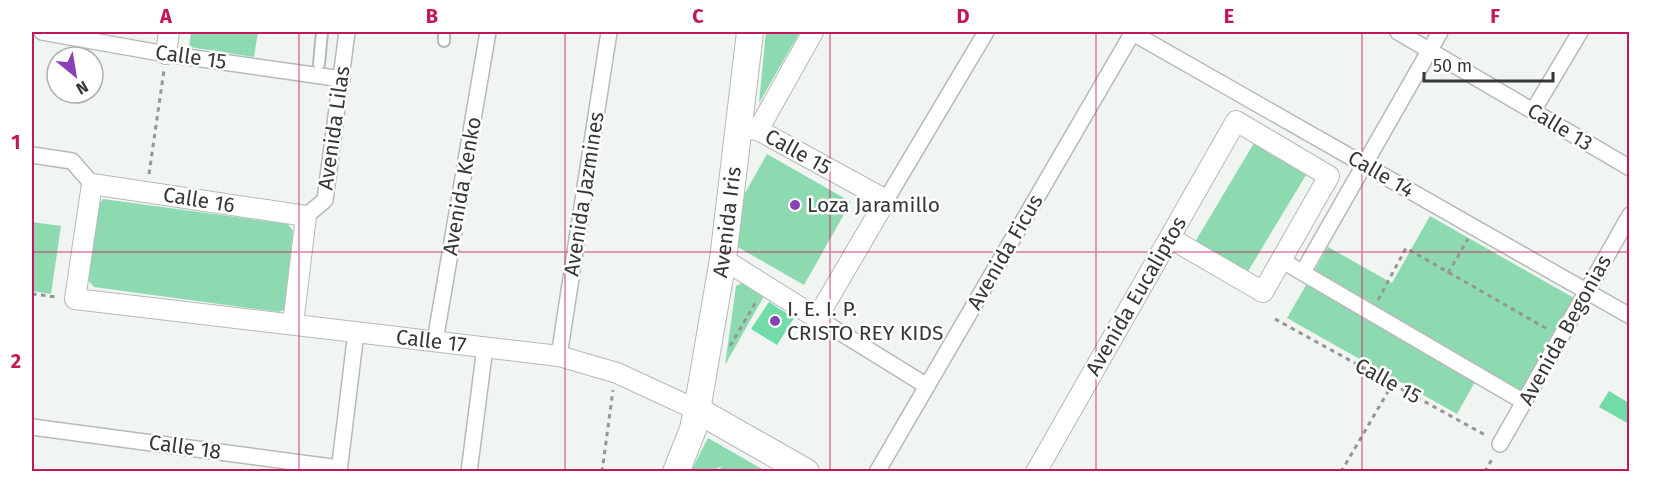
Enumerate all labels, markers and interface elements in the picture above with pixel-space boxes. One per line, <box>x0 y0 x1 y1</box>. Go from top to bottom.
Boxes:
text: A <box>159 4 173 28</box>
text: B <box>426 4 438 28</box>
text: C <box>692 4 704 28</box>
text: D <box>956 4 970 28</box>
text: E <box>1224 4 1234 28</box>
text: F <box>1490 4 1500 28</box>
street label: Calle 15 <box>154 39 228 75</box>
north arrow <box>45 45 105 105</box>
scale bar <box>1424 45 1553 83</box>
text: 50 m <box>1433 55 1472 77</box>
street label: Avenida Lilas <box>312 64 356 192</box>
text: N <box>73 77 92 98</box>
street label: Calle 13 <box>1523 97 1597 157</box>
street label: Avenida Jazmines <box>558 110 610 278</box>
street label: Avenida Kenko <box>437 115 487 257</box>
street label: Calle 15 <box>760 123 836 181</box>
text: 1 <box>11 130 21 154</box>
street label: Calle 14 <box>1343 145 1419 203</box>
street label: Avenida Iris <box>707 165 747 280</box>
street label: Calle 16 <box>161 182 237 218</box>
street label: Avenida Ficus <box>962 190 1049 314</box>
place label: Loza Jaramillo <box>807 192 940 218</box>
marker: Loza Jaramillo <box>788 198 802 212</box>
street label: Avenida Eucaliptos <box>1080 212 1192 380</box>
street label: Avenida Begonias <box>1513 250 1617 410</box>
place label: I. E. I. P. CRISTO REY KIDS <box>787 296 943 346</box>
marker: I. E. I. P. CRISTO REY KIDS <box>768 314 782 328</box>
street label: Calle 17 <box>395 324 468 358</box>
text: 2 <box>11 349 21 373</box>
street label: Calle 15 <box>1350 352 1426 410</box>
street label: Calle 18 <box>147 429 223 465</box>

